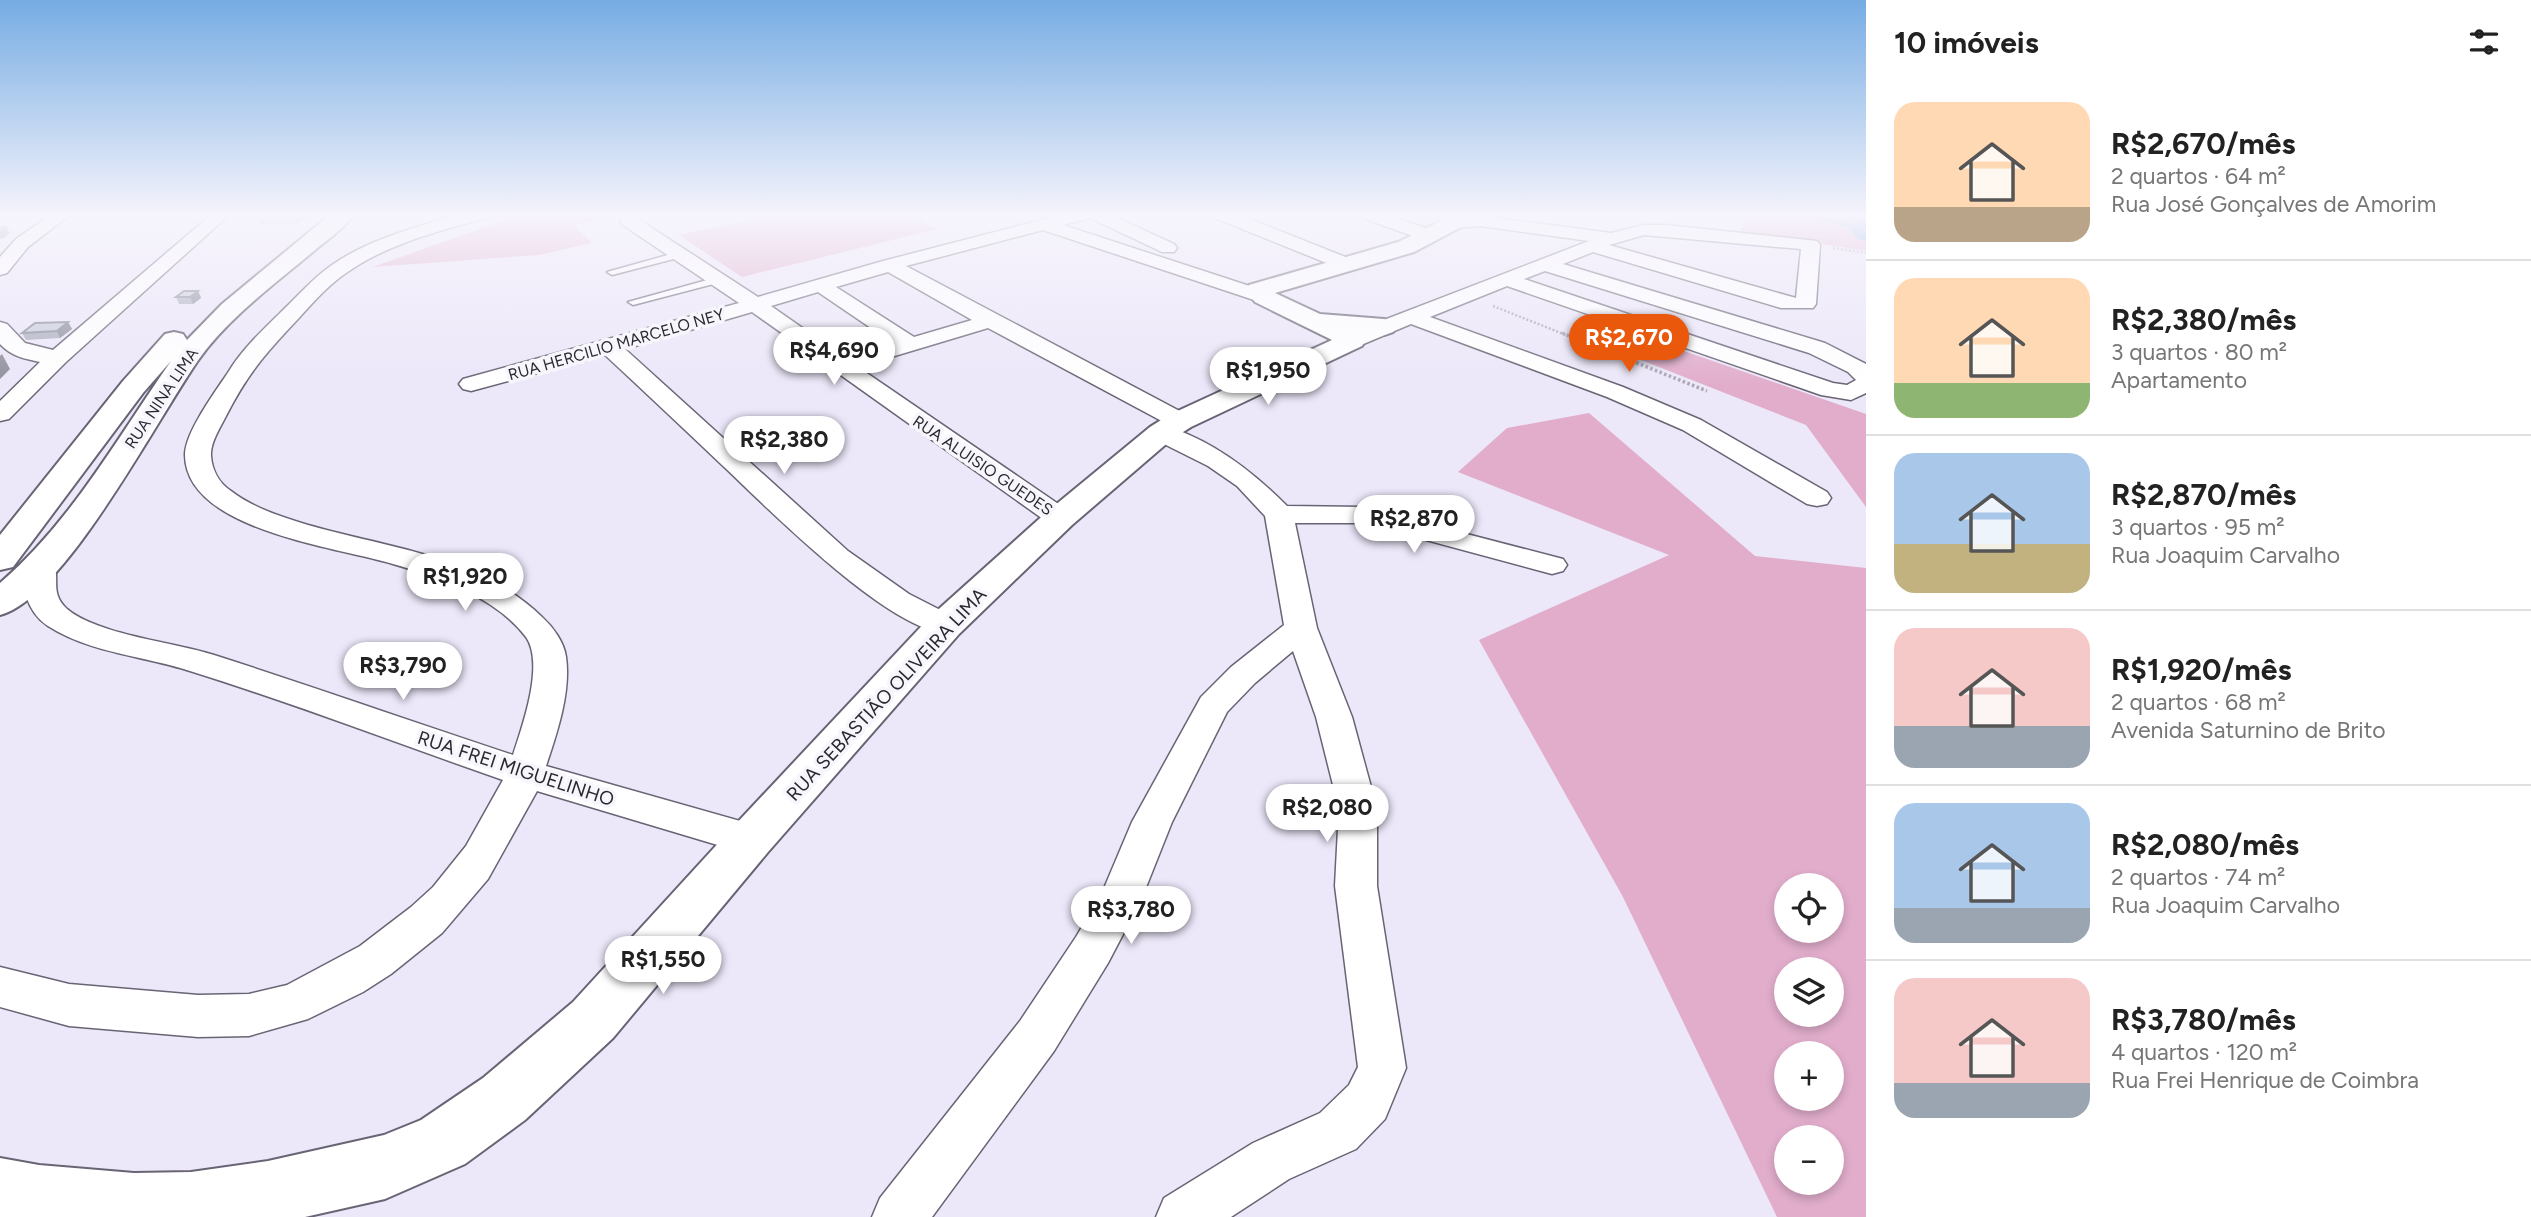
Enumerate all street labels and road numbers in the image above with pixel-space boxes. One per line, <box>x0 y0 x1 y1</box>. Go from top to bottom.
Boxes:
street label: RUA HERCILIO MARCELO NEY <box>506 304 727 384</box>
street label: RUA NINA LIMA <box>121 344 202 452</box>
street label: RUA ALUISIO GUEDES <box>909 411 1056 519</box>
street label: RUA SEBASTIÃO OLIVEIRA LIMA <box>782 583 991 806</box>
street label: RUA FREI MIGUELINHO <box>415 726 617 811</box>

